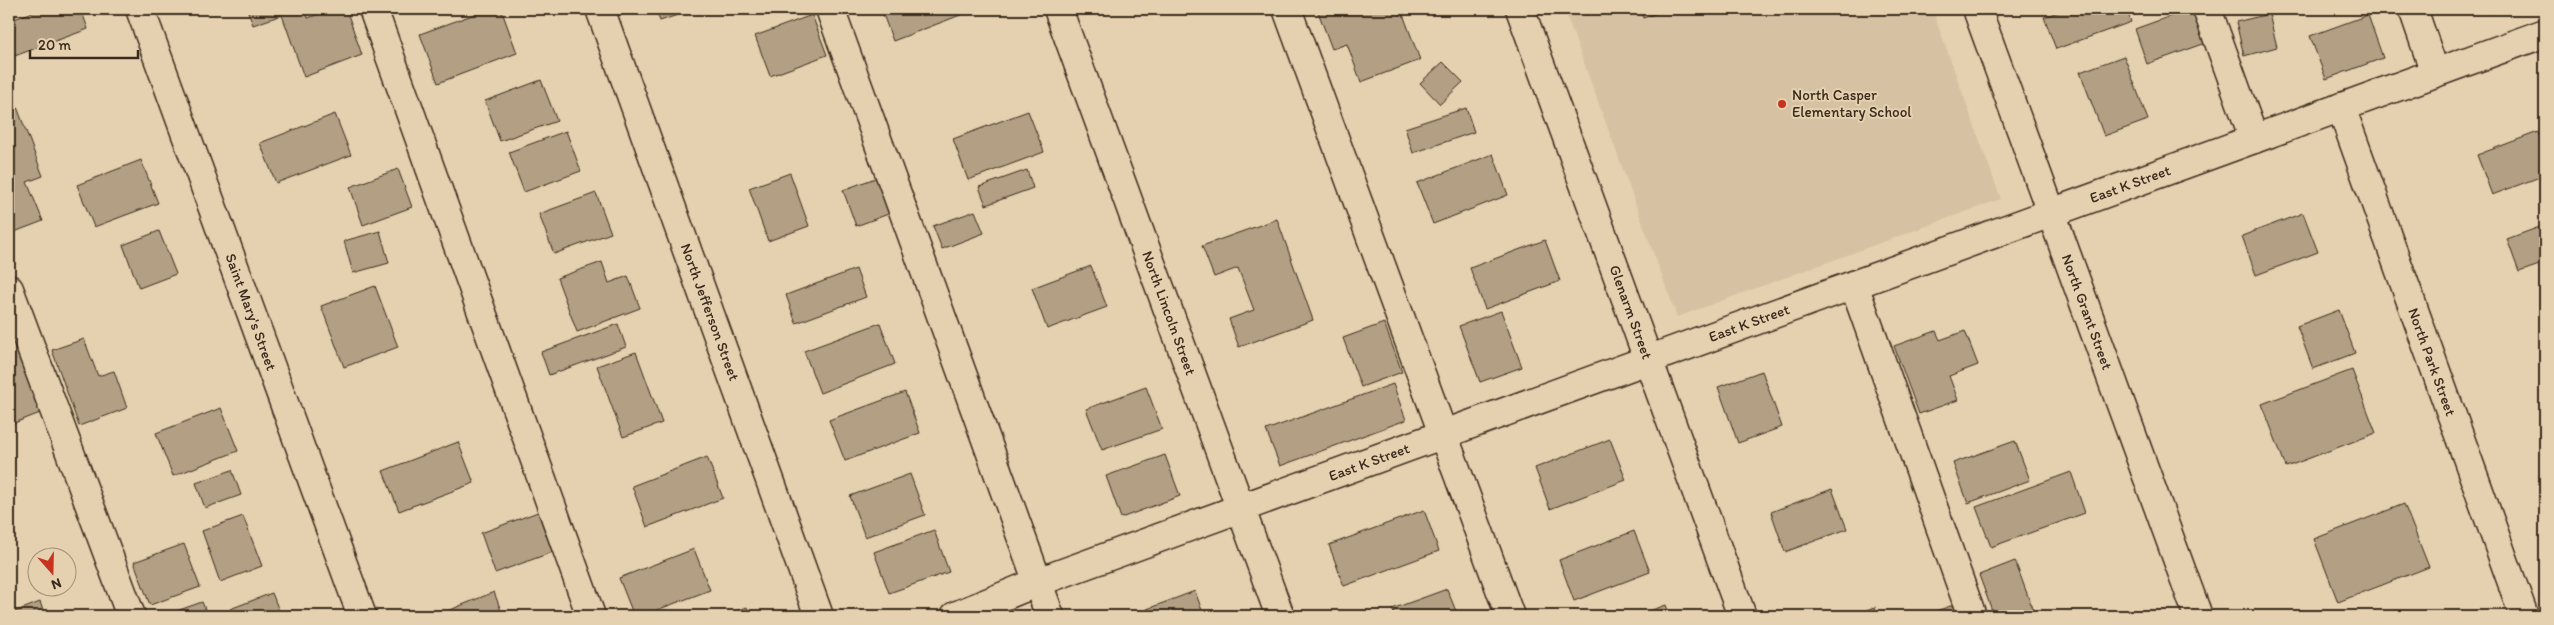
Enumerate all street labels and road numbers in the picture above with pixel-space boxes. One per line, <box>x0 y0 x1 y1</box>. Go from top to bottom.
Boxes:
street label: East K Street <box>2087 161 2173 207</box>
street label: North Jefferson Street <box>677 241 743 383</box>
street label: North Lincoln Street <box>1138 248 1200 378</box>
street label: Saint Mary's Street <box>221 251 281 373</box>
street label: North Grant Street <box>2058 252 2116 372</box>
street label: Glenarm Street <box>1606 262 1657 362</box>
street label: East K Street <box>1706 300 1792 346</box>
street label: North Park Street <box>2404 306 2460 419</box>
street label: East K Street <box>1326 439 1412 485</box>

